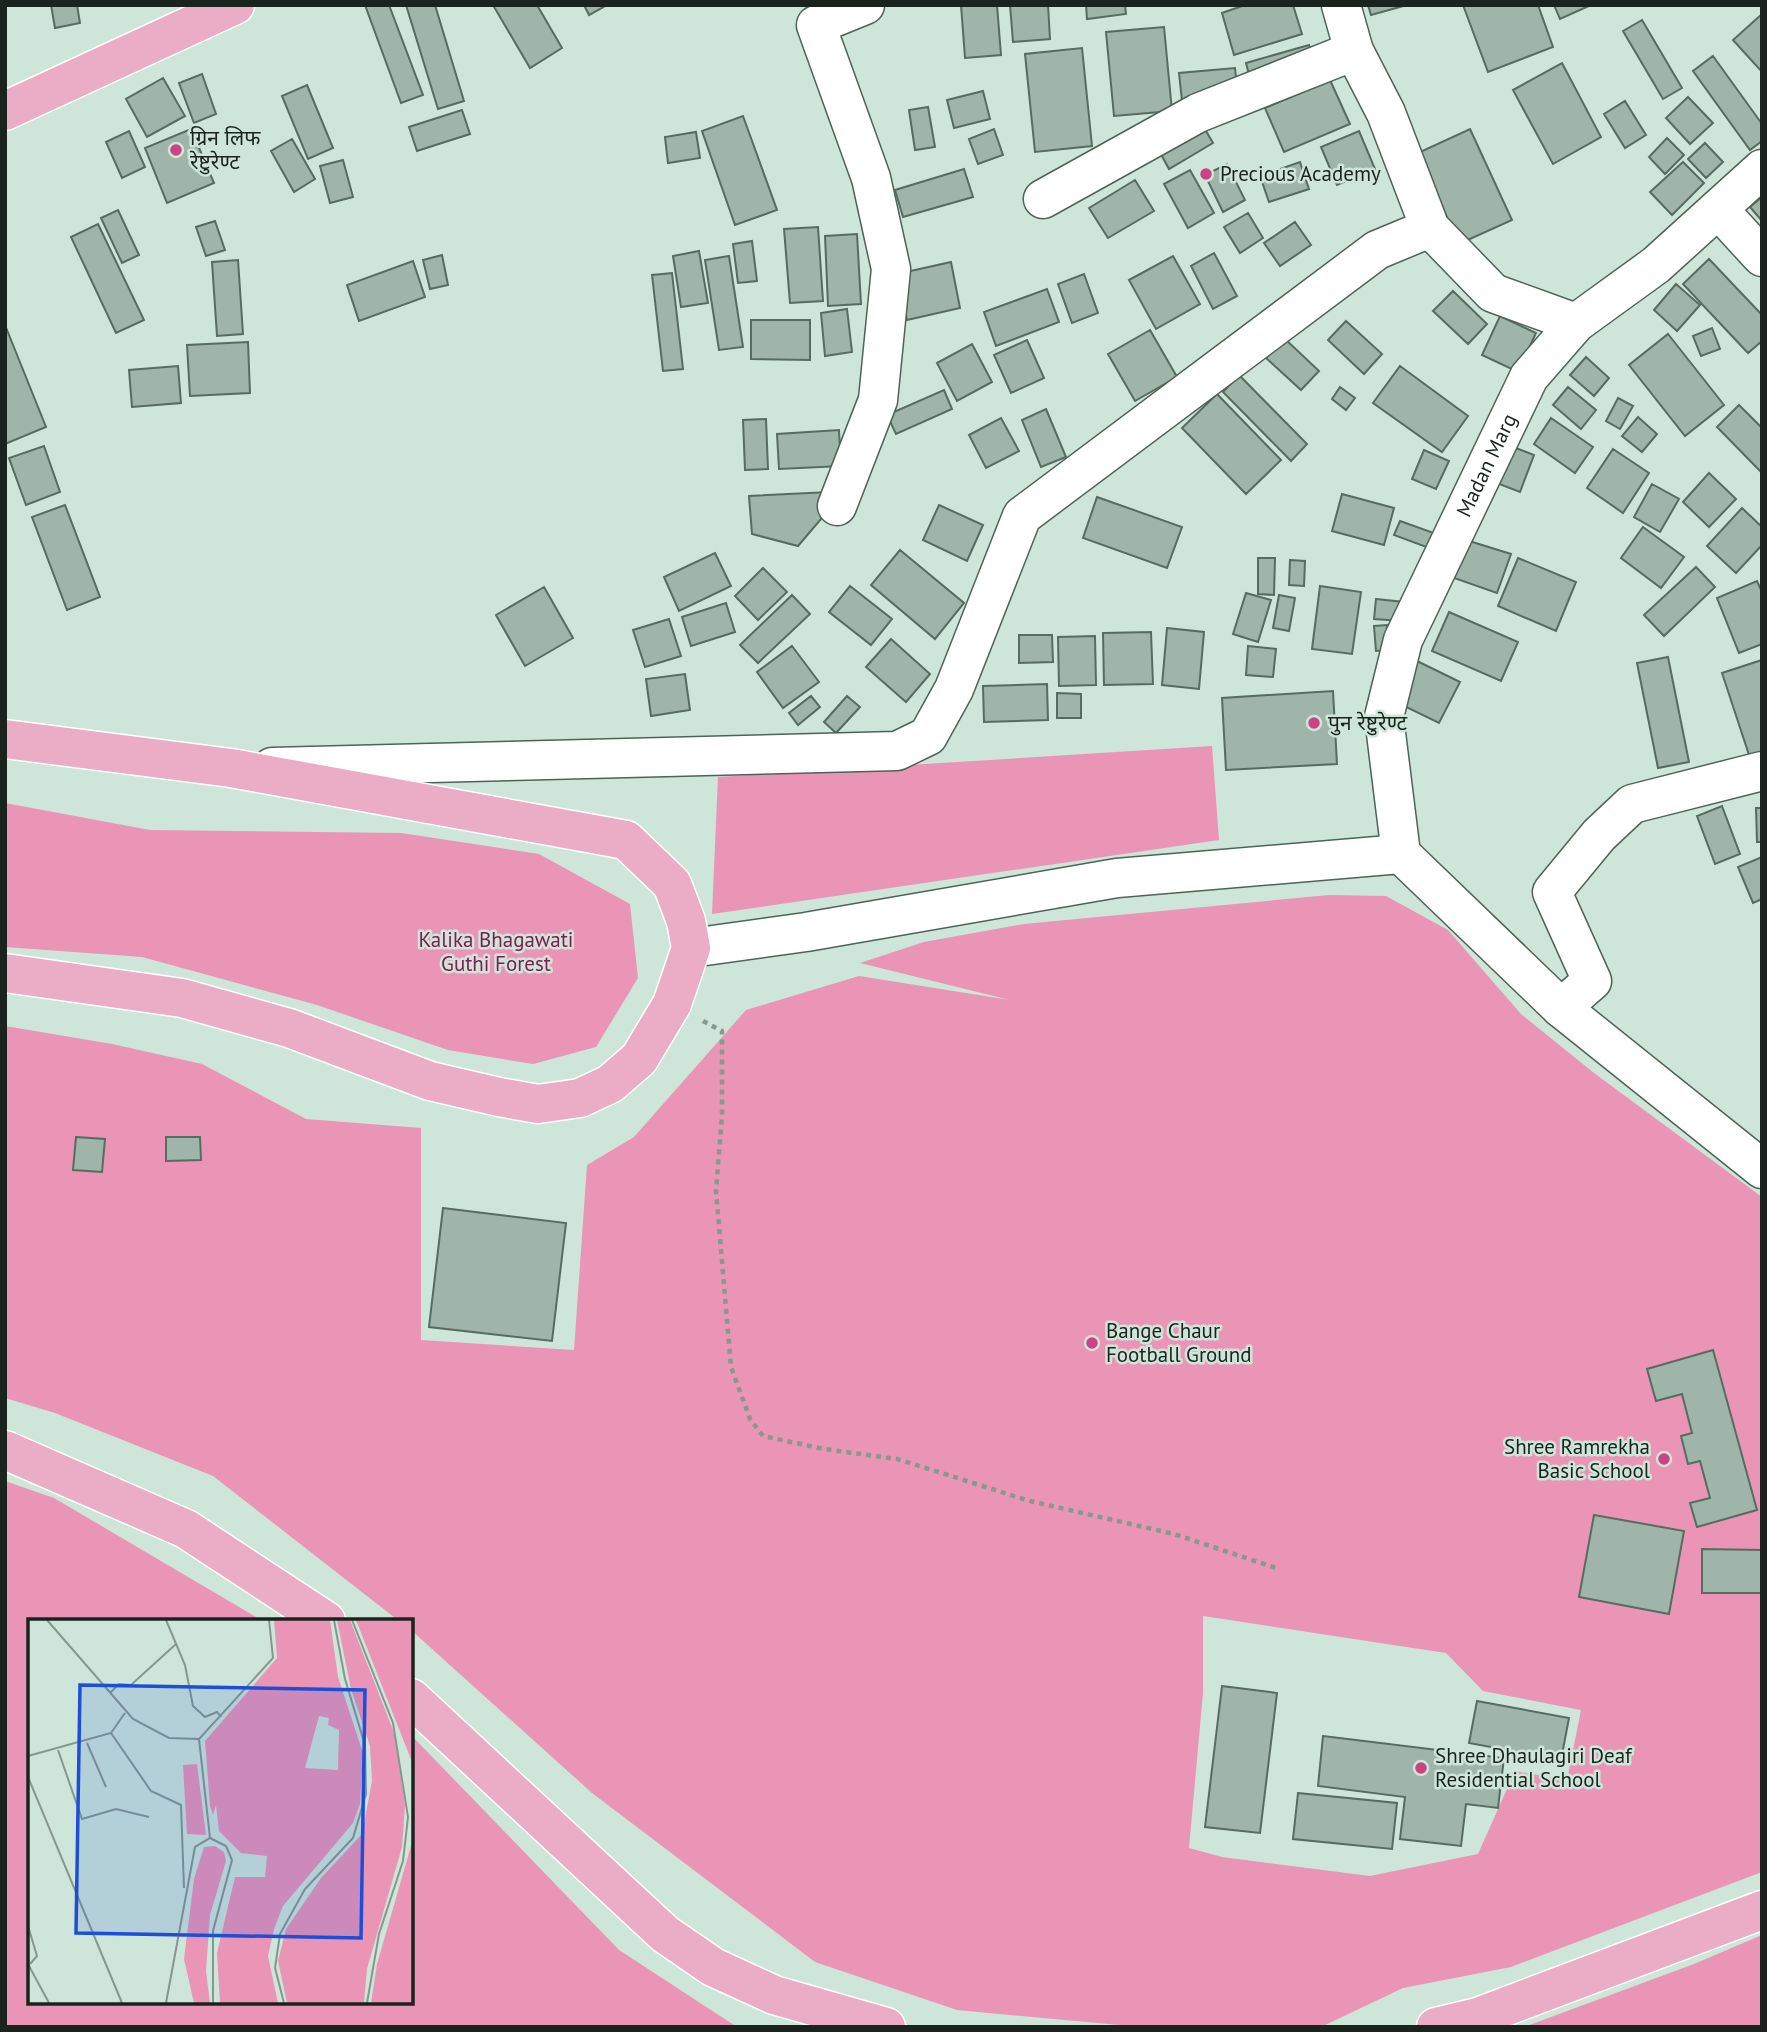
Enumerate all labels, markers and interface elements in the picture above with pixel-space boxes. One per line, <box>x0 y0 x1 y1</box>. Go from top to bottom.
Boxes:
place label: ग्रिन लिफ रेष्टुरेण्ट <box>189 124 261 175</box>
marker: ग्रिन लिफ रेष्टुरेण्ट <box>168 142 184 158</box>
place label: Precious Academy <box>1220 160 1381 187</box>
marker: Precious Academy <box>1198 166 1214 182</box>
street label: Madan Marg <box>1450 409 1522 521</box>
place label: पुन रेष्टुरेण्ट <box>1328 709 1407 736</box>
marker: पुन रेष्टुरेण्ट <box>1306 715 1322 731</box>
park label: Kalika Bhagawati Guthi Forest <box>419 926 573 977</box>
place label: Bange Chaur Football Ground <box>1106 1317 1251 1368</box>
marker: Bange Chaur Football Ground <box>1084 1335 1100 1351</box>
place label: Shree Ramrekha Basic School <box>1504 1433 1650 1484</box>
marker: Shree Ramrekha Basic School <box>1656 1451 1672 1467</box>
inset map <box>28 1619 413 2004</box>
place label: Shree Dhaulagiri Deaf Residential School <box>1435 1742 1633 1793</box>
marker: Shree Dhaulagiri Deaf Residential School <box>1413 1760 1429 1776</box>

